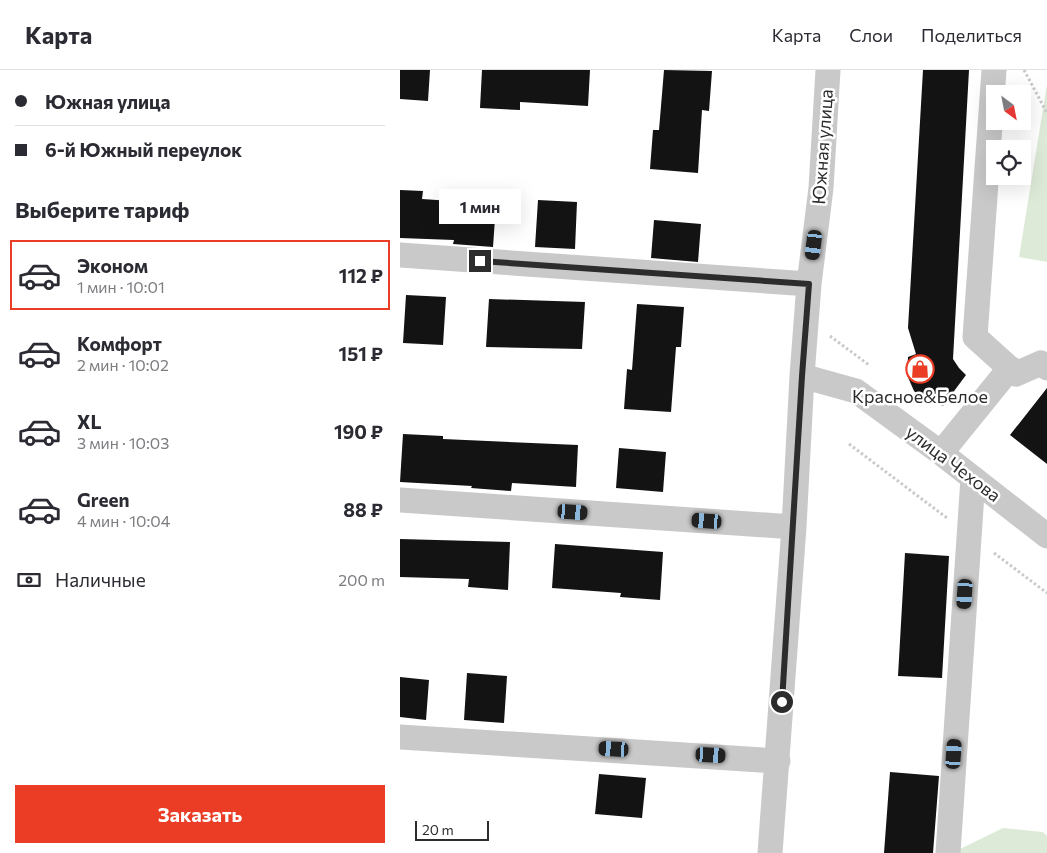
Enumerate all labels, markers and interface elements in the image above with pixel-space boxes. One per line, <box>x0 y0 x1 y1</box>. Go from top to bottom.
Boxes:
text: Карта <box>25 20 92 49</box>
text: Карта <box>772 24 821 46</box>
text: Слои <box>849 24 893 46</box>
text: Поделиться <box>921 24 1022 46</box>
north arrow <box>986 85 1031 130</box>
map controls <box>986 85 1031 185</box>
street label: Южная улица <box>807 89 837 205</box>
text: Южная улица <box>45 90 171 113</box>
text: 6-й Южный переулок <box>45 138 242 161</box>
button: locate <box>986 140 1031 185</box>
callout: 1 мин <box>439 189 521 224</box>
text: Выберите тариф <box>15 196 189 223</box>
text: 1 мин <box>460 197 500 216</box>
car <box>804 229 823 261</box>
route end <box>469 250 491 272</box>
icon: car <box>17 253 62 298</box>
text: Эконом <box>77 254 148 277</box>
text: 112 ₽ <box>339 264 383 287</box>
text: 1 мин · 10:01 <box>77 277 165 296</box>
icon: car <box>17 331 62 376</box>
text: Комфорт <box>77 332 162 355</box>
text: 151 ₽ <box>339 342 383 365</box>
shop icon: Красное&Белое <box>905 354 935 384</box>
text: 2 мин · 10:02 <box>77 355 169 374</box>
place label: Красное&Белое <box>852 385 988 407</box>
icon: car <box>17 409 62 454</box>
text: XL <box>77 410 102 433</box>
text: 190 ₽ <box>334 420 383 443</box>
street label: улица Чехова <box>902 420 1005 506</box>
text: 3 мин · 10:03 <box>77 433 169 452</box>
icon: car <box>17 487 62 532</box>
text: Green <box>77 488 129 511</box>
text: 88 ₽ <box>343 498 383 521</box>
car <box>557 503 588 521</box>
text: 4 мин · 10:04 <box>77 511 170 530</box>
car <box>691 512 722 530</box>
icon: cash <box>15 566 43 594</box>
text: Наличные <box>55 568 146 591</box>
text: 200 m <box>338 570 385 589</box>
car <box>956 579 973 609</box>
route start <box>771 691 793 713</box>
car <box>945 739 962 769</box>
car <box>598 741 629 757</box>
car <box>695 747 726 763</box>
button: Заказать <box>15 785 385 843</box>
scale bar <box>415 818 489 841</box>
text: 20 m <box>422 821 454 838</box>

